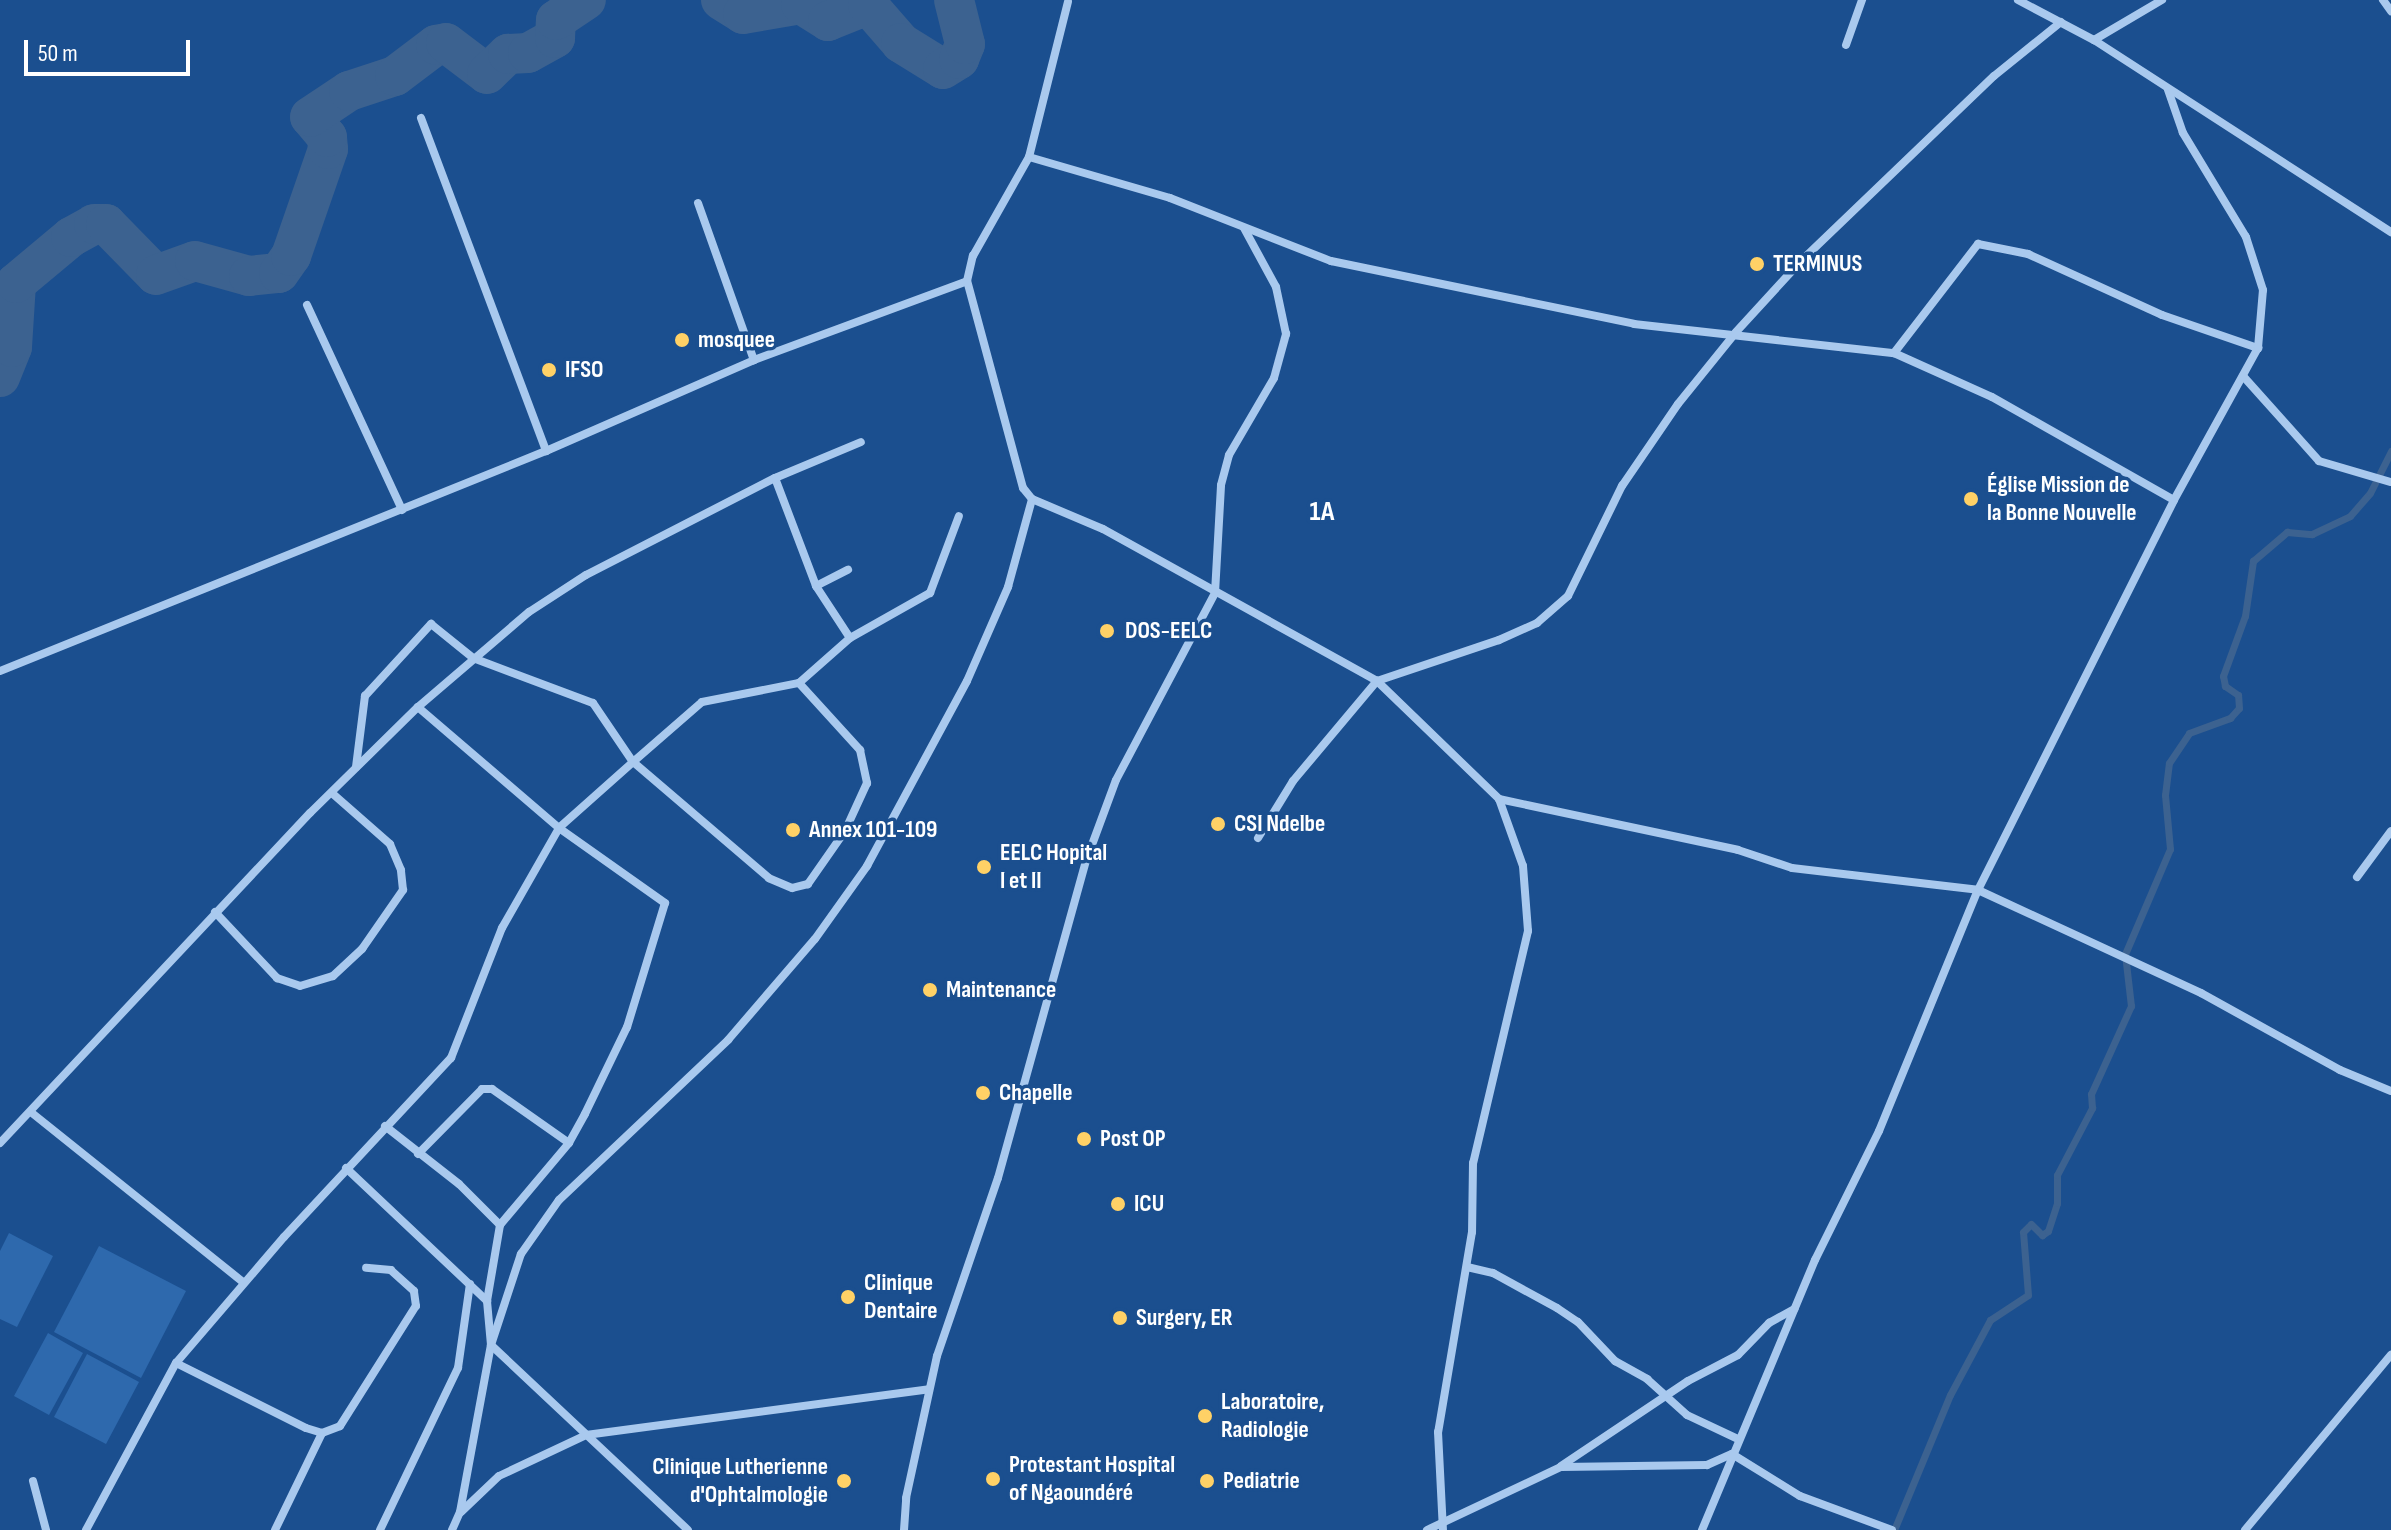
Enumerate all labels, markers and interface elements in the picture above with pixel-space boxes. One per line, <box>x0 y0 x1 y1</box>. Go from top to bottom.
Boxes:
scale bar <box>28 24 194 74</box>
text: 50 m <box>38 39 78 68</box>
place label: TERMINUS <box>1773 250 1862 278</box>
marker: TERMINUS <box>1748 255 1766 273</box>
place label: mosquee <box>698 326 775 354</box>
marker: mosquee <box>673 331 691 349</box>
place label: IFSO <box>565 356 603 384</box>
marker: IFSO <box>540 361 558 379</box>
place label: Église Mission de la Bonne Nouvelle <box>1987 471 2137 527</box>
marker: Église Mission de la Bonne Nouvelle <box>1962 490 1980 508</box>
district label: 1A <box>1310 495 1334 529</box>
place label: DOS-EELC <box>1125 617 1212 645</box>
marker: DOS-EELC <box>1096 620 1118 642</box>
place label: CSI Ndelbe <box>1234 810 1325 838</box>
marker: CSI Ndelbe <box>1209 815 1227 833</box>
place label: Annex 101-109 <box>809 816 937 844</box>
marker: Annex 101-109 <box>784 821 802 839</box>
place label: EELC Hopital I et II <box>1000 839 1107 895</box>
marker: EELC Hopital I et II <box>975 858 993 876</box>
place label: Maintenance <box>946 976 1056 1004</box>
marker: Maintenance <box>921 981 939 999</box>
place label: Chapelle <box>999 1079 1072 1107</box>
marker: Chapelle <box>974 1084 992 1102</box>
place label: Post OP <box>1100 1125 1166 1153</box>
marker: Post OP <box>1075 1130 1093 1148</box>
place label: ICU <box>1134 1190 1164 1218</box>
marker: ICU <box>1109 1195 1127 1213</box>
place label: Clinique Dentaire <box>864 1269 937 1325</box>
marker: Clinique Dentaire <box>839 1288 857 1306</box>
place label: Surgery, ER <box>1136 1304 1233 1332</box>
marker: Surgery, ER <box>1111 1309 1129 1327</box>
place label: Laboratoire, Radiologie <box>1221 1388 1324 1444</box>
marker: Laboratoire, Radiologie <box>1196 1407 1214 1425</box>
place label: Protestant Hospital of Ngaoundéré <box>1009 1451 1175 1507</box>
place label: Clinique Lutherienne d'Ophtalmologie <box>652 1453 828 1509</box>
place label: Pediatrie <box>1223 1467 1300 1495</box>
marker: Protestant Hospital of Ngaoundéré <box>984 1470 1002 1488</box>
marker: Clinique Lutherienne d'Ophtalmologie <box>835 1472 853 1490</box>
marker: Pediatrie <box>1198 1472 1216 1490</box>

